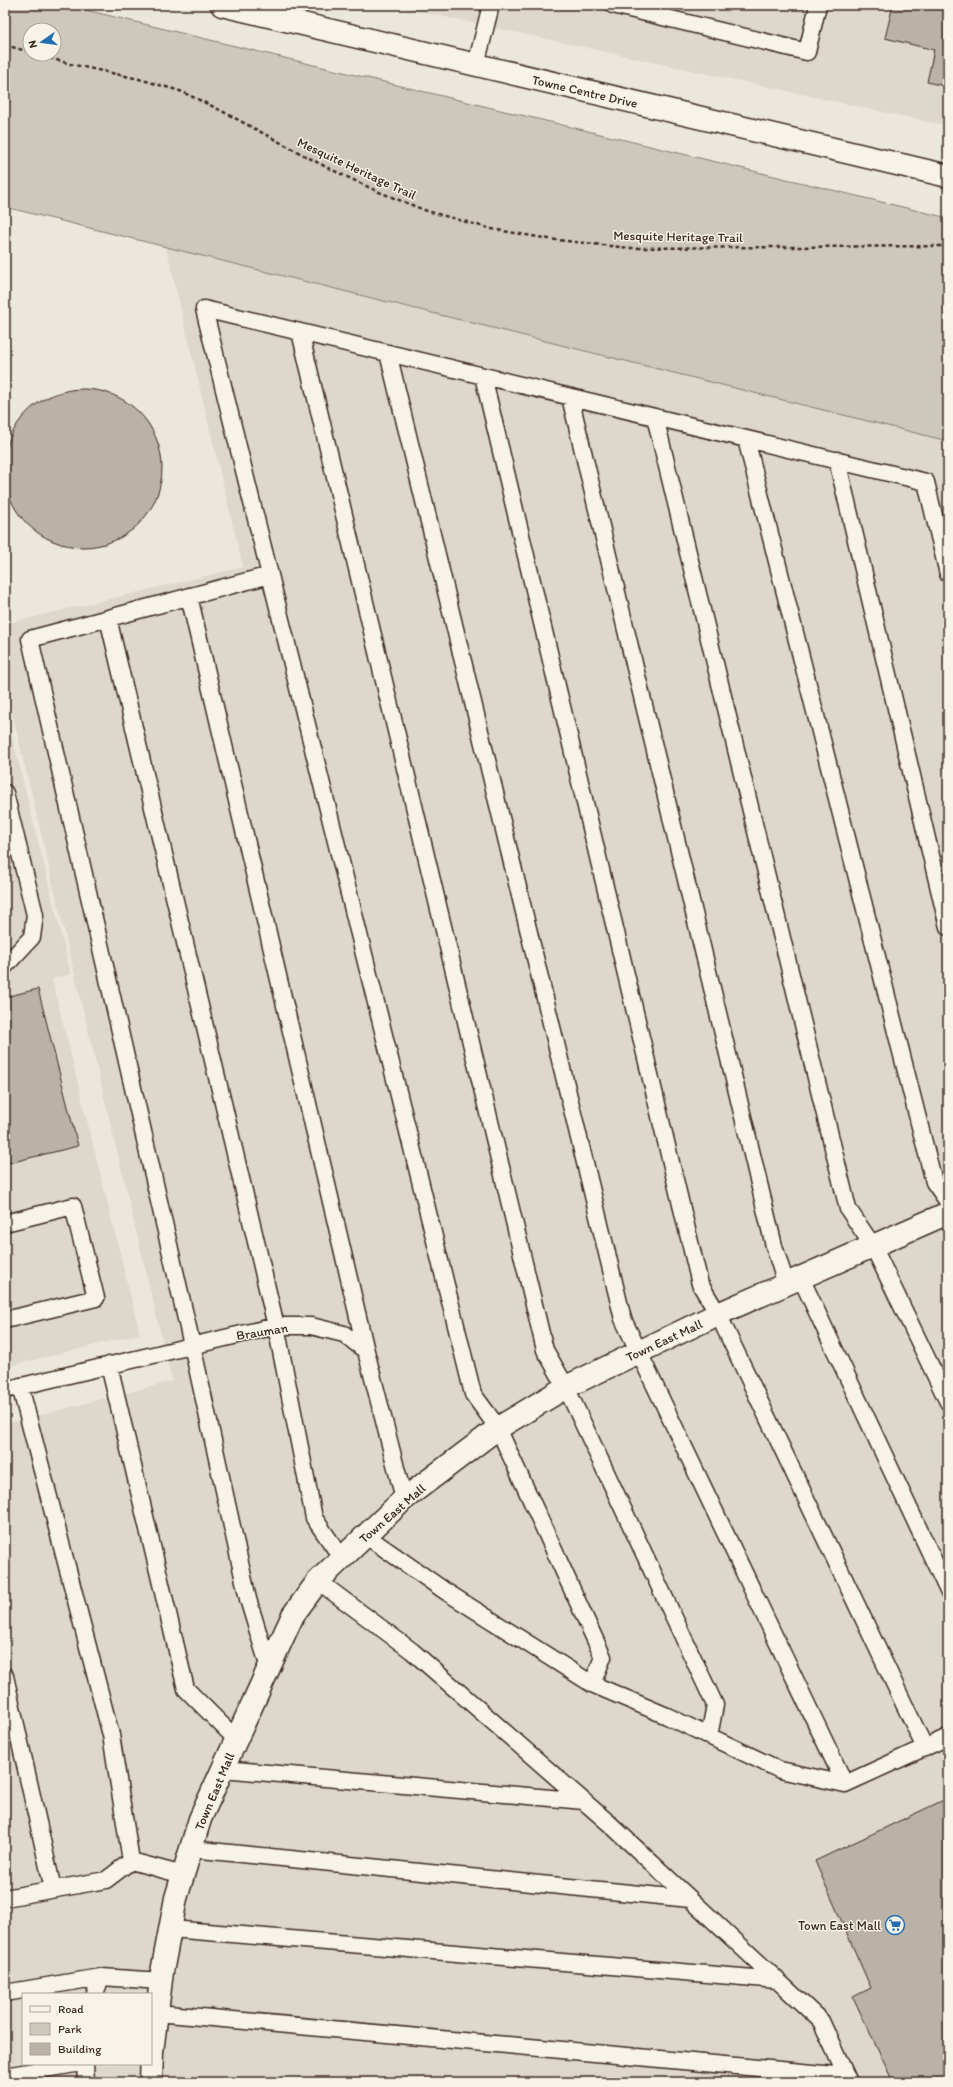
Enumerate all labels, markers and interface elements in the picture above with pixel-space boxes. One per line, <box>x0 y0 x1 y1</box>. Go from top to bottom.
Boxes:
north arrow <box>22 22 62 62</box>
text: N <box>26 39 40 49</box>
street label: Towne Centre Drive <box>531 72 639 111</box>
street label: Mesquite Heritage Trail <box>295 134 419 203</box>
street label: Mesquite Heritage Trail <box>613 228 743 245</box>
street label: Town East Mall <box>623 1316 705 1365</box>
street label: Brauman <box>235 1320 290 1343</box>
street label: Town East Mall <box>356 1480 429 1546</box>
street label: Town East Mall <box>191 1750 238 1832</box>
supermarket icon: Town East Mall <box>884 1914 906 1936</box>
place label: Town East Mall <box>798 1918 881 1933</box>
legend <box>22 1993 152 2065</box>
text: Road <box>58 2002 84 2016</box>
text: Park <box>58 2022 82 2036</box>
text: Building <box>58 2042 102 2056</box>

